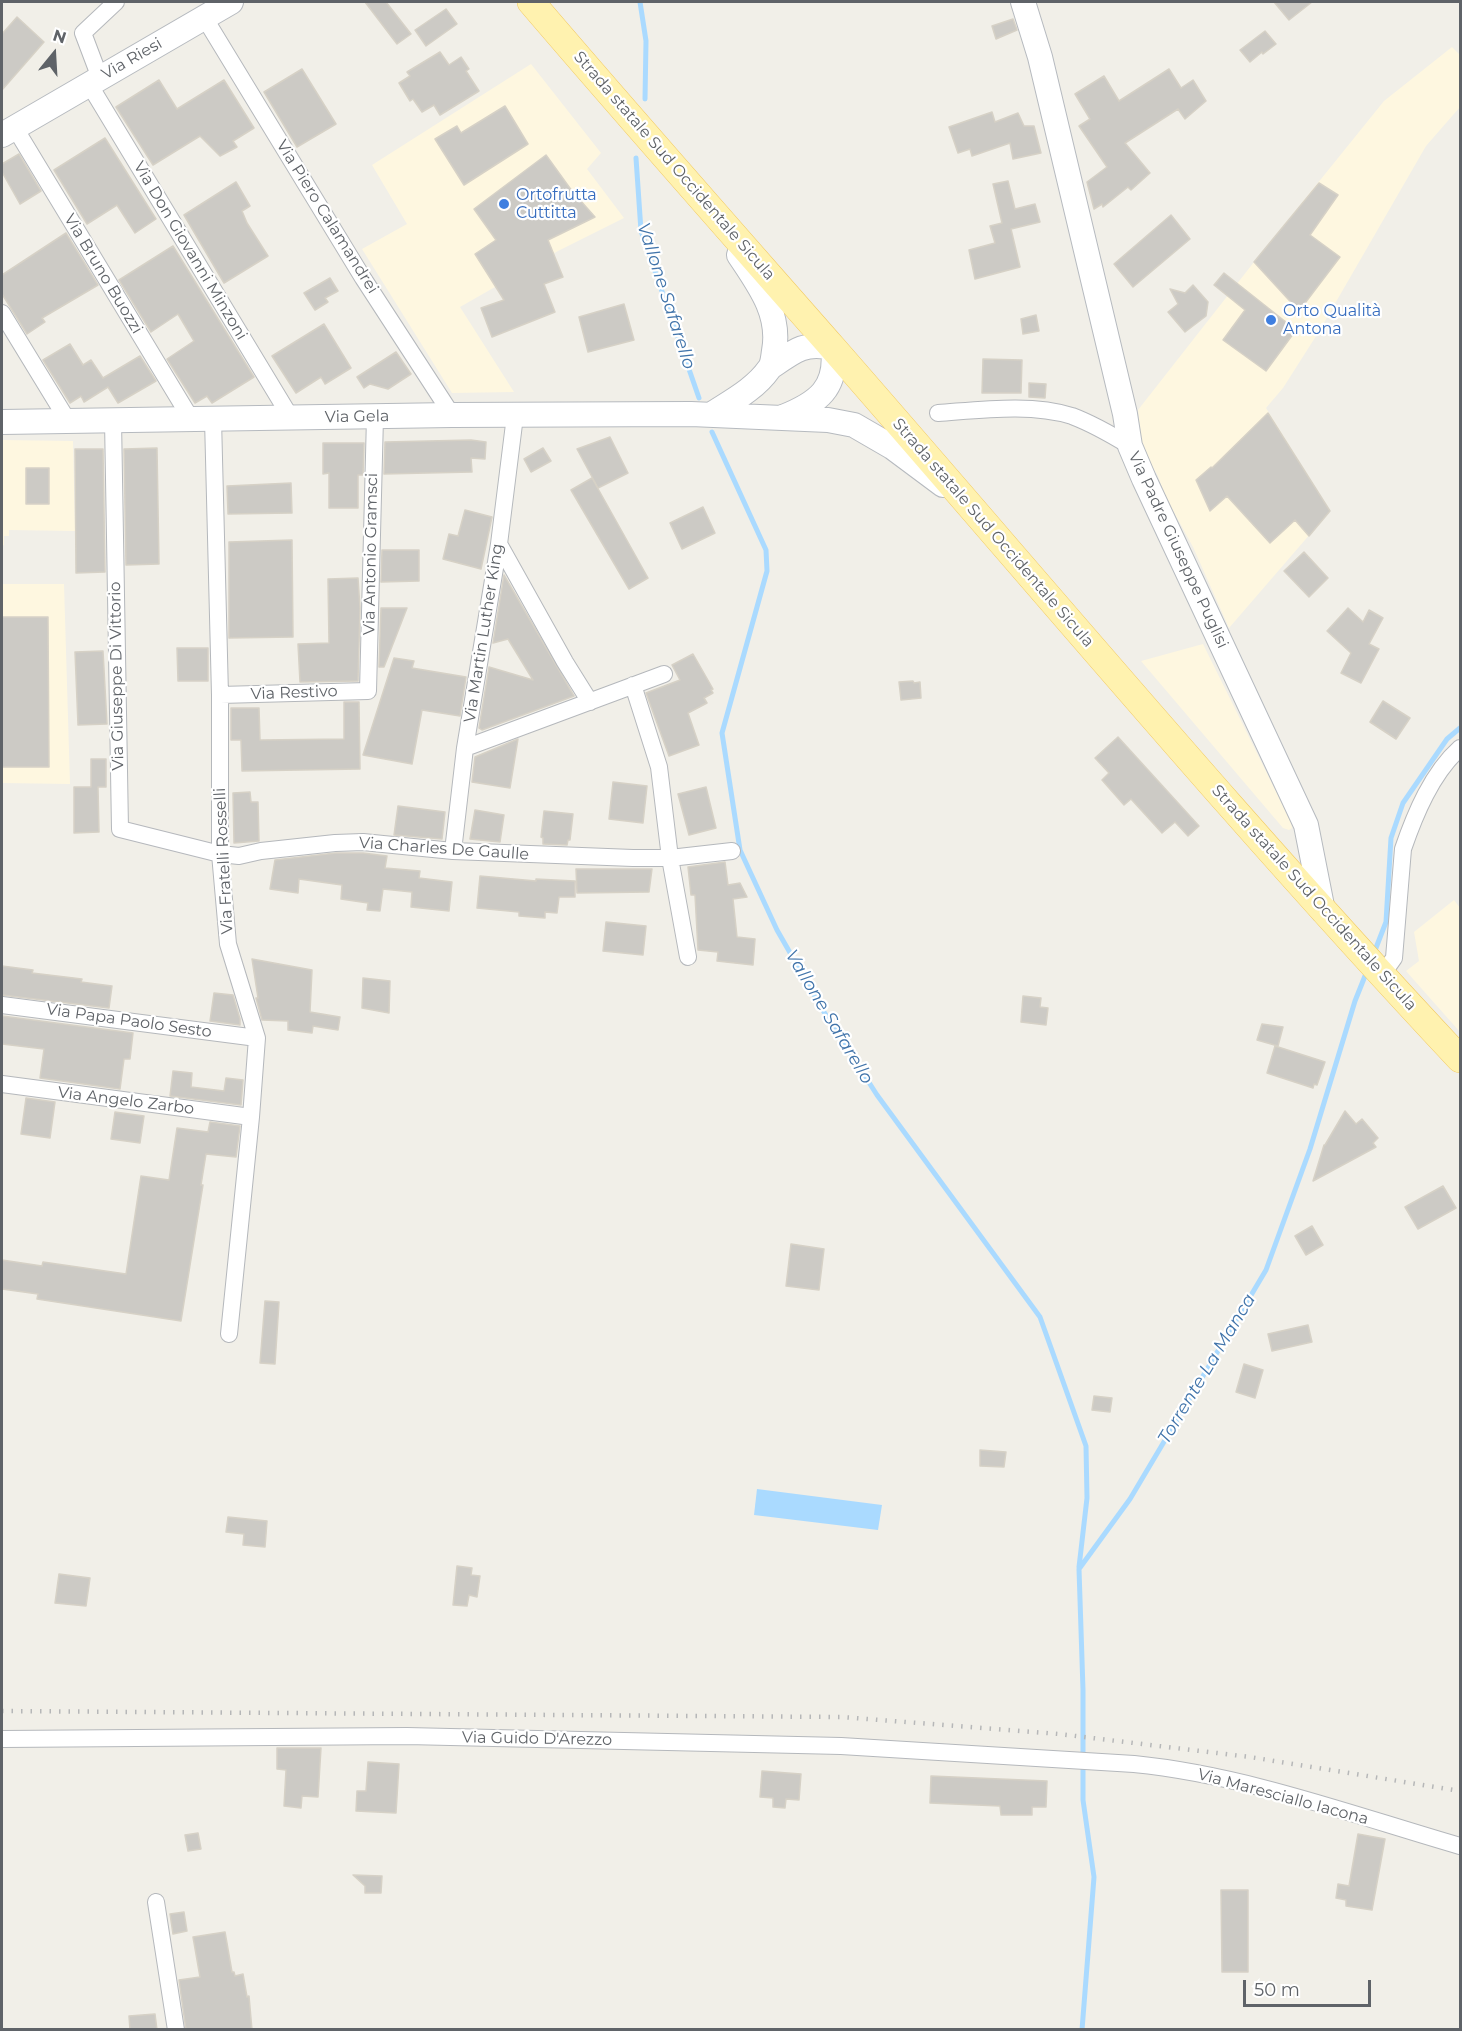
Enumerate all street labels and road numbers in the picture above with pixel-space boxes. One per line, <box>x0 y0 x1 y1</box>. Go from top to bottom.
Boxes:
street label: Via Riesi <box>98 34 166 84</box>
street label: Strada statale Sud Occidentale Sicula <box>569 48 779 284</box>
street label: Via Piero Calamandrei <box>272 137 382 297</box>
street label: Via Don Giovanni Minzoni <box>129 158 251 344</box>
street label: Via Bruno Buozzi <box>60 211 146 337</box>
street label: Via Gela <box>325 407 389 427</box>
street label: Strada statale Sud Occidentale Sicula <box>888 415 1098 651</box>
street label: Via Padre Giuseppe Puglisi <box>1124 449 1232 651</box>
street label: Via Antonio Gramsci <box>360 473 382 635</box>
street label: Via Martin Luther King <box>460 542 508 724</box>
street label: Via Giuseppe Di Vittorio <box>106 581 128 771</box>
street label: Via Restivo <box>250 682 338 704</box>
street label: Strada statale Sud Occidentale Sicula <box>1207 781 1421 1015</box>
street label: Via Fratelli Rosselli <box>211 787 237 935</box>
street label: Via Charles De Gaulle <box>358 833 530 865</box>
street label: Via Papa Paolo Sesto <box>45 1000 213 1042</box>
street label: Via Angelo Zarbo <box>57 1083 195 1119</box>
street label: Via Guido D'Arezzo <box>462 1728 612 1750</box>
street label: Via Maresciallo Iacona <box>1195 1765 1371 1829</box>

